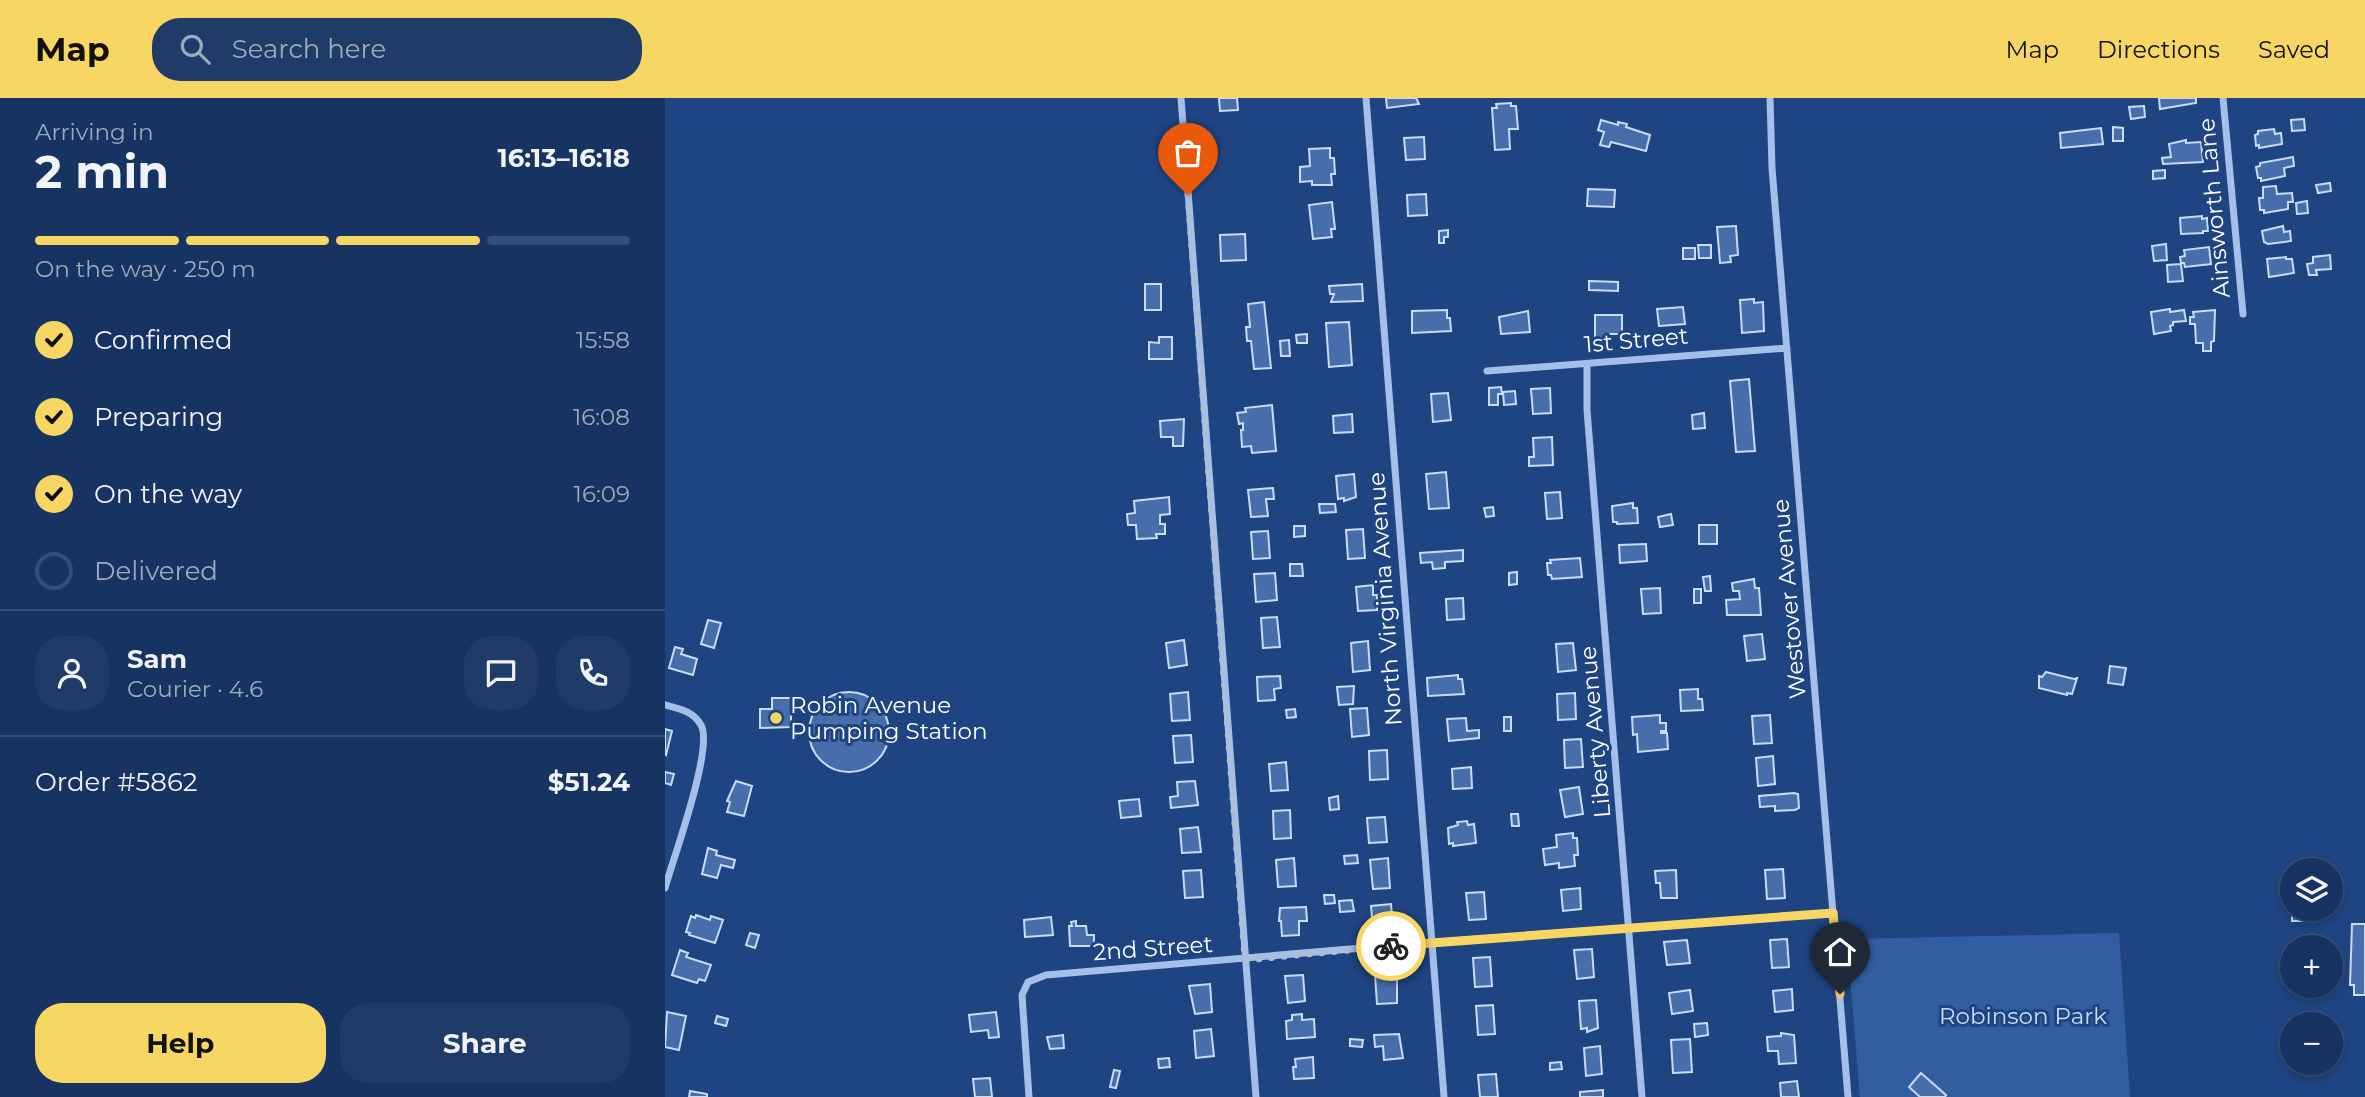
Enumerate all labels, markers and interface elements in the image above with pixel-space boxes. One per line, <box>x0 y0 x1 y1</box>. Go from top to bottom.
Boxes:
search box <box>152 18 642 81</box>
text: Map <box>35 29 110 69</box>
icon: search <box>176 30 214 68</box>
text: Search here <box>232 33 386 65</box>
text: Map <box>2006 35 2059 64</box>
text: Directions <box>2097 35 2220 64</box>
text: Saved <box>2258 35 2330 64</box>
street label: Ainsworth Lane <box>2192 117 2236 299</box>
text: Arriving in <box>35 118 154 146</box>
pin <box>1158 123 1218 195</box>
icon: bag <box>1169 134 1207 172</box>
text: 16:13–16:18 <box>497 142 630 174</box>
text: 2 min <box>35 143 169 200</box>
text: On the way · 250 m <box>35 255 256 283</box>
icon: check <box>35 321 73 359</box>
street label: 1st Street <box>1583 322 1689 358</box>
text: Confirmed <box>94 324 233 356</box>
text: 15:58 <box>576 326 630 354</box>
icon: check <box>35 398 73 436</box>
text: Preparing <box>94 401 223 433</box>
text: 16:08 <box>573 403 630 431</box>
street label: North Virginia Avenue <box>1362 471 1408 727</box>
icon: check <box>35 475 73 513</box>
text: On the way <box>94 478 242 510</box>
text: 16:09 <box>574 480 630 508</box>
street label: Westover Avenue <box>1766 498 1812 700</box>
text: Delivered <box>94 555 218 587</box>
button: person <box>35 636 109 710</box>
button: chat <box>464 636 538 710</box>
button: phone <box>556 636 630 710</box>
text: Sam <box>127 643 187 675</box>
street label: Liberty Avenue <box>1574 645 1616 819</box>
text: Courier · 4.6 <box>127 675 263 703</box>
place label: Robin Avenue Pumping Station <box>790 691 988 745</box>
marker: Robin Avenue Pumping Station <box>768 710 784 726</box>
text: Order #5862 <box>35 766 197 798</box>
text: $51.24 <box>548 766 630 798</box>
map controls <box>2280 858 2343 1075</box>
button: layers <box>2280 858 2343 921</box>
courier <box>1356 911 1426 981</box>
pin <box>1810 922 1870 994</box>
icon: bike <box>1372 927 1410 965</box>
street label: 2nd Street <box>1092 930 1214 966</box>
icon: home <box>1821 933 1859 971</box>
button: + <box>2280 935 2343 998</box>
park label: Robinson Park <box>1939 1002 2107 1030</box>
button: Help <box>35 1003 326 1083</box>
button: Share <box>340 1003 630 1083</box>
button: − <box>2280 1012 2343 1075</box>

